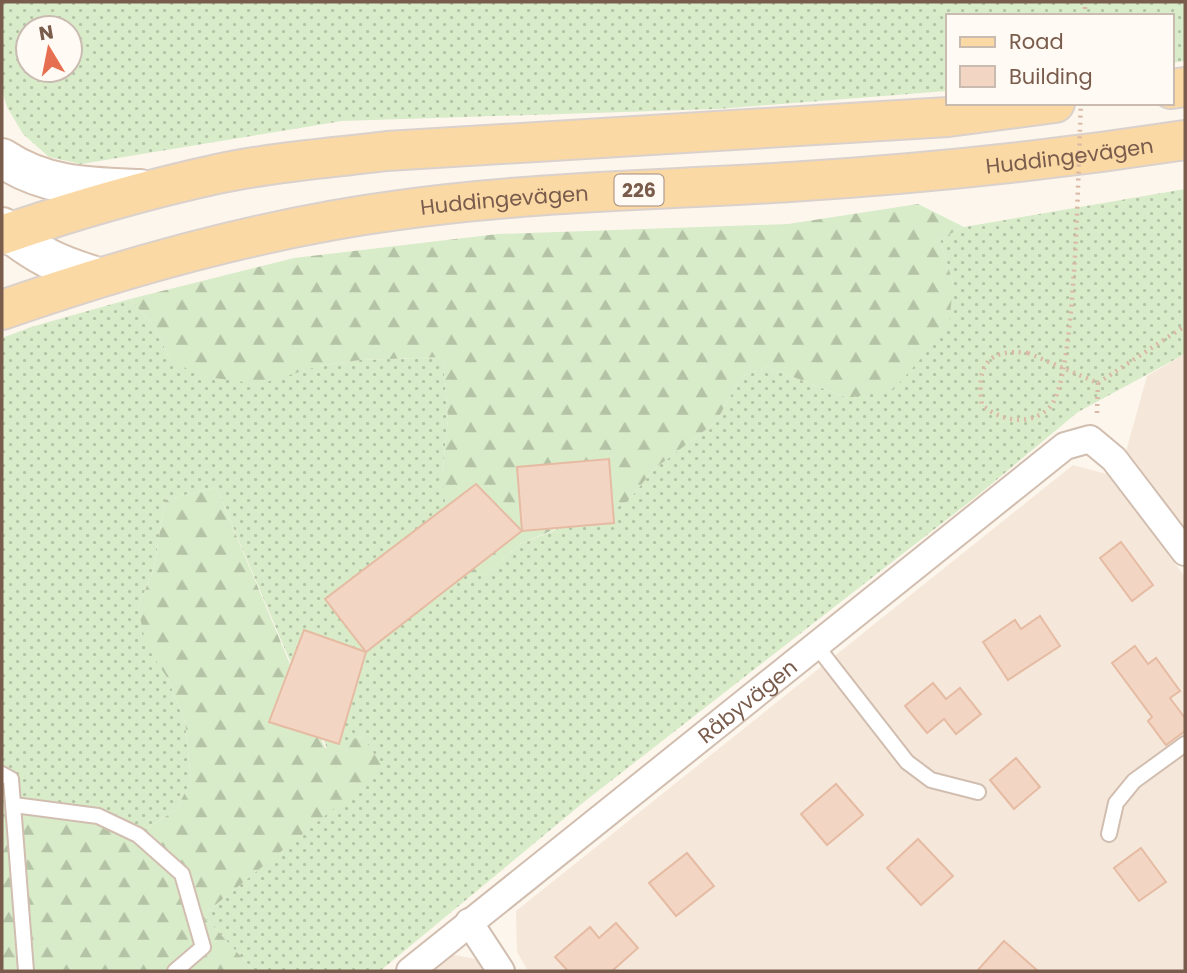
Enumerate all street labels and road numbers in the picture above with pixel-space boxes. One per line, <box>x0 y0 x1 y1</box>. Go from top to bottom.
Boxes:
street label: Huddingevägen <box>984 130 1155 180</box>
road number: 226 <box>614 174 664 206</box>
street label: Huddingevägen <box>418 178 589 222</box>
street label: Råbyvägen <box>691 652 803 750</box>

